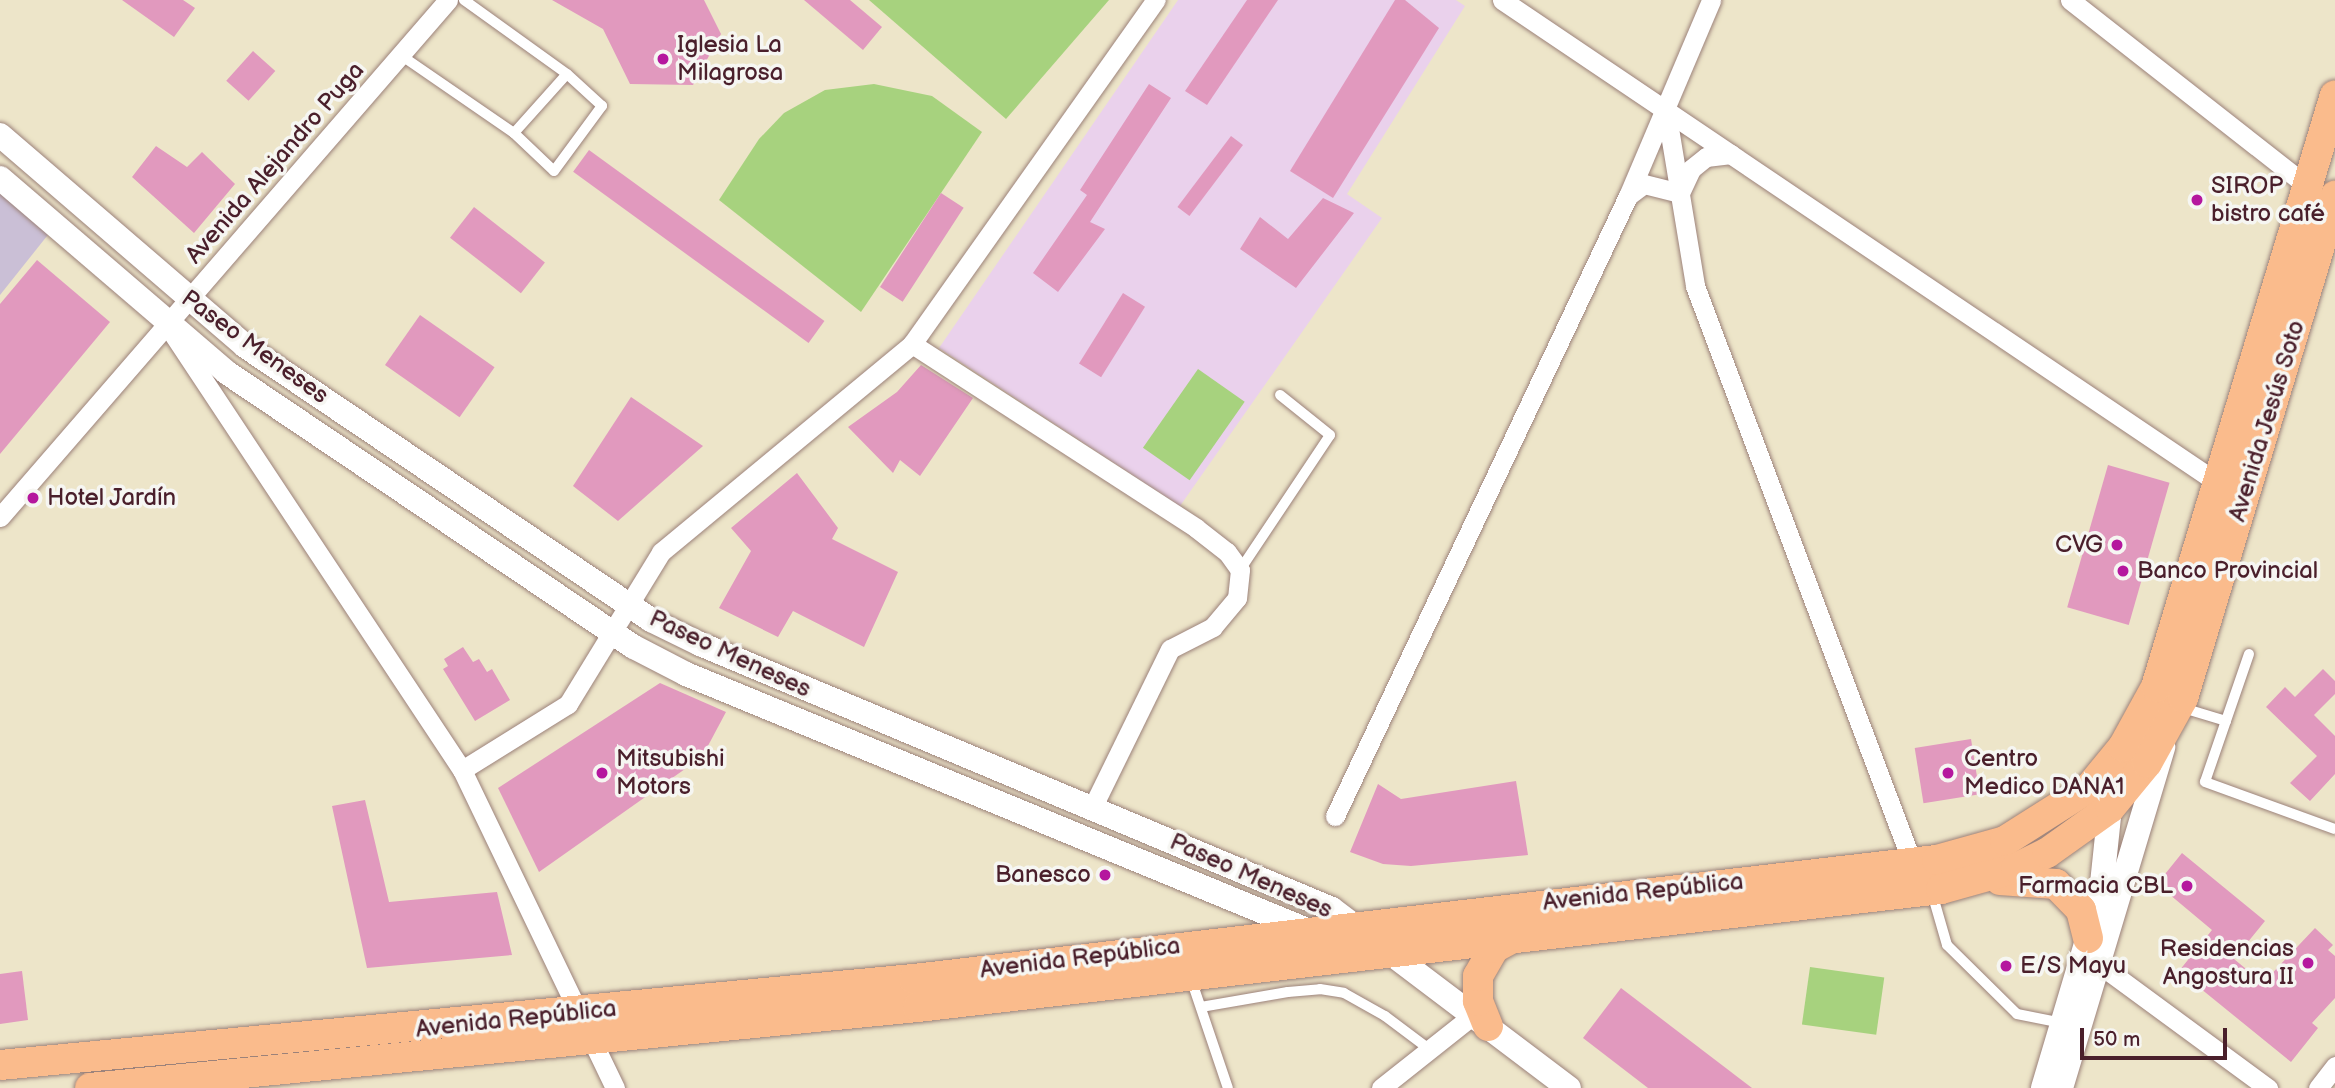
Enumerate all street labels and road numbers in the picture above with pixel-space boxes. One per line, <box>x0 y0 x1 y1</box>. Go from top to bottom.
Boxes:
street label: Avenida Alejandro Puga <box>180 56 370 270</box>
street label: Paseo Meneses <box>176 284 334 410</box>
street label: Avenida Jesús Soto <box>2222 316 2312 526</box>
street label: Paseo Meneses <box>645 604 815 704</box>
street label: Paseo Meneses <box>1165 827 1337 925</box>
street label: Avenida República <box>1541 867 1745 917</box>
street label: Avenida República <box>978 931 1182 985</box>
street label: Avenida República <box>414 994 618 1044</box>

